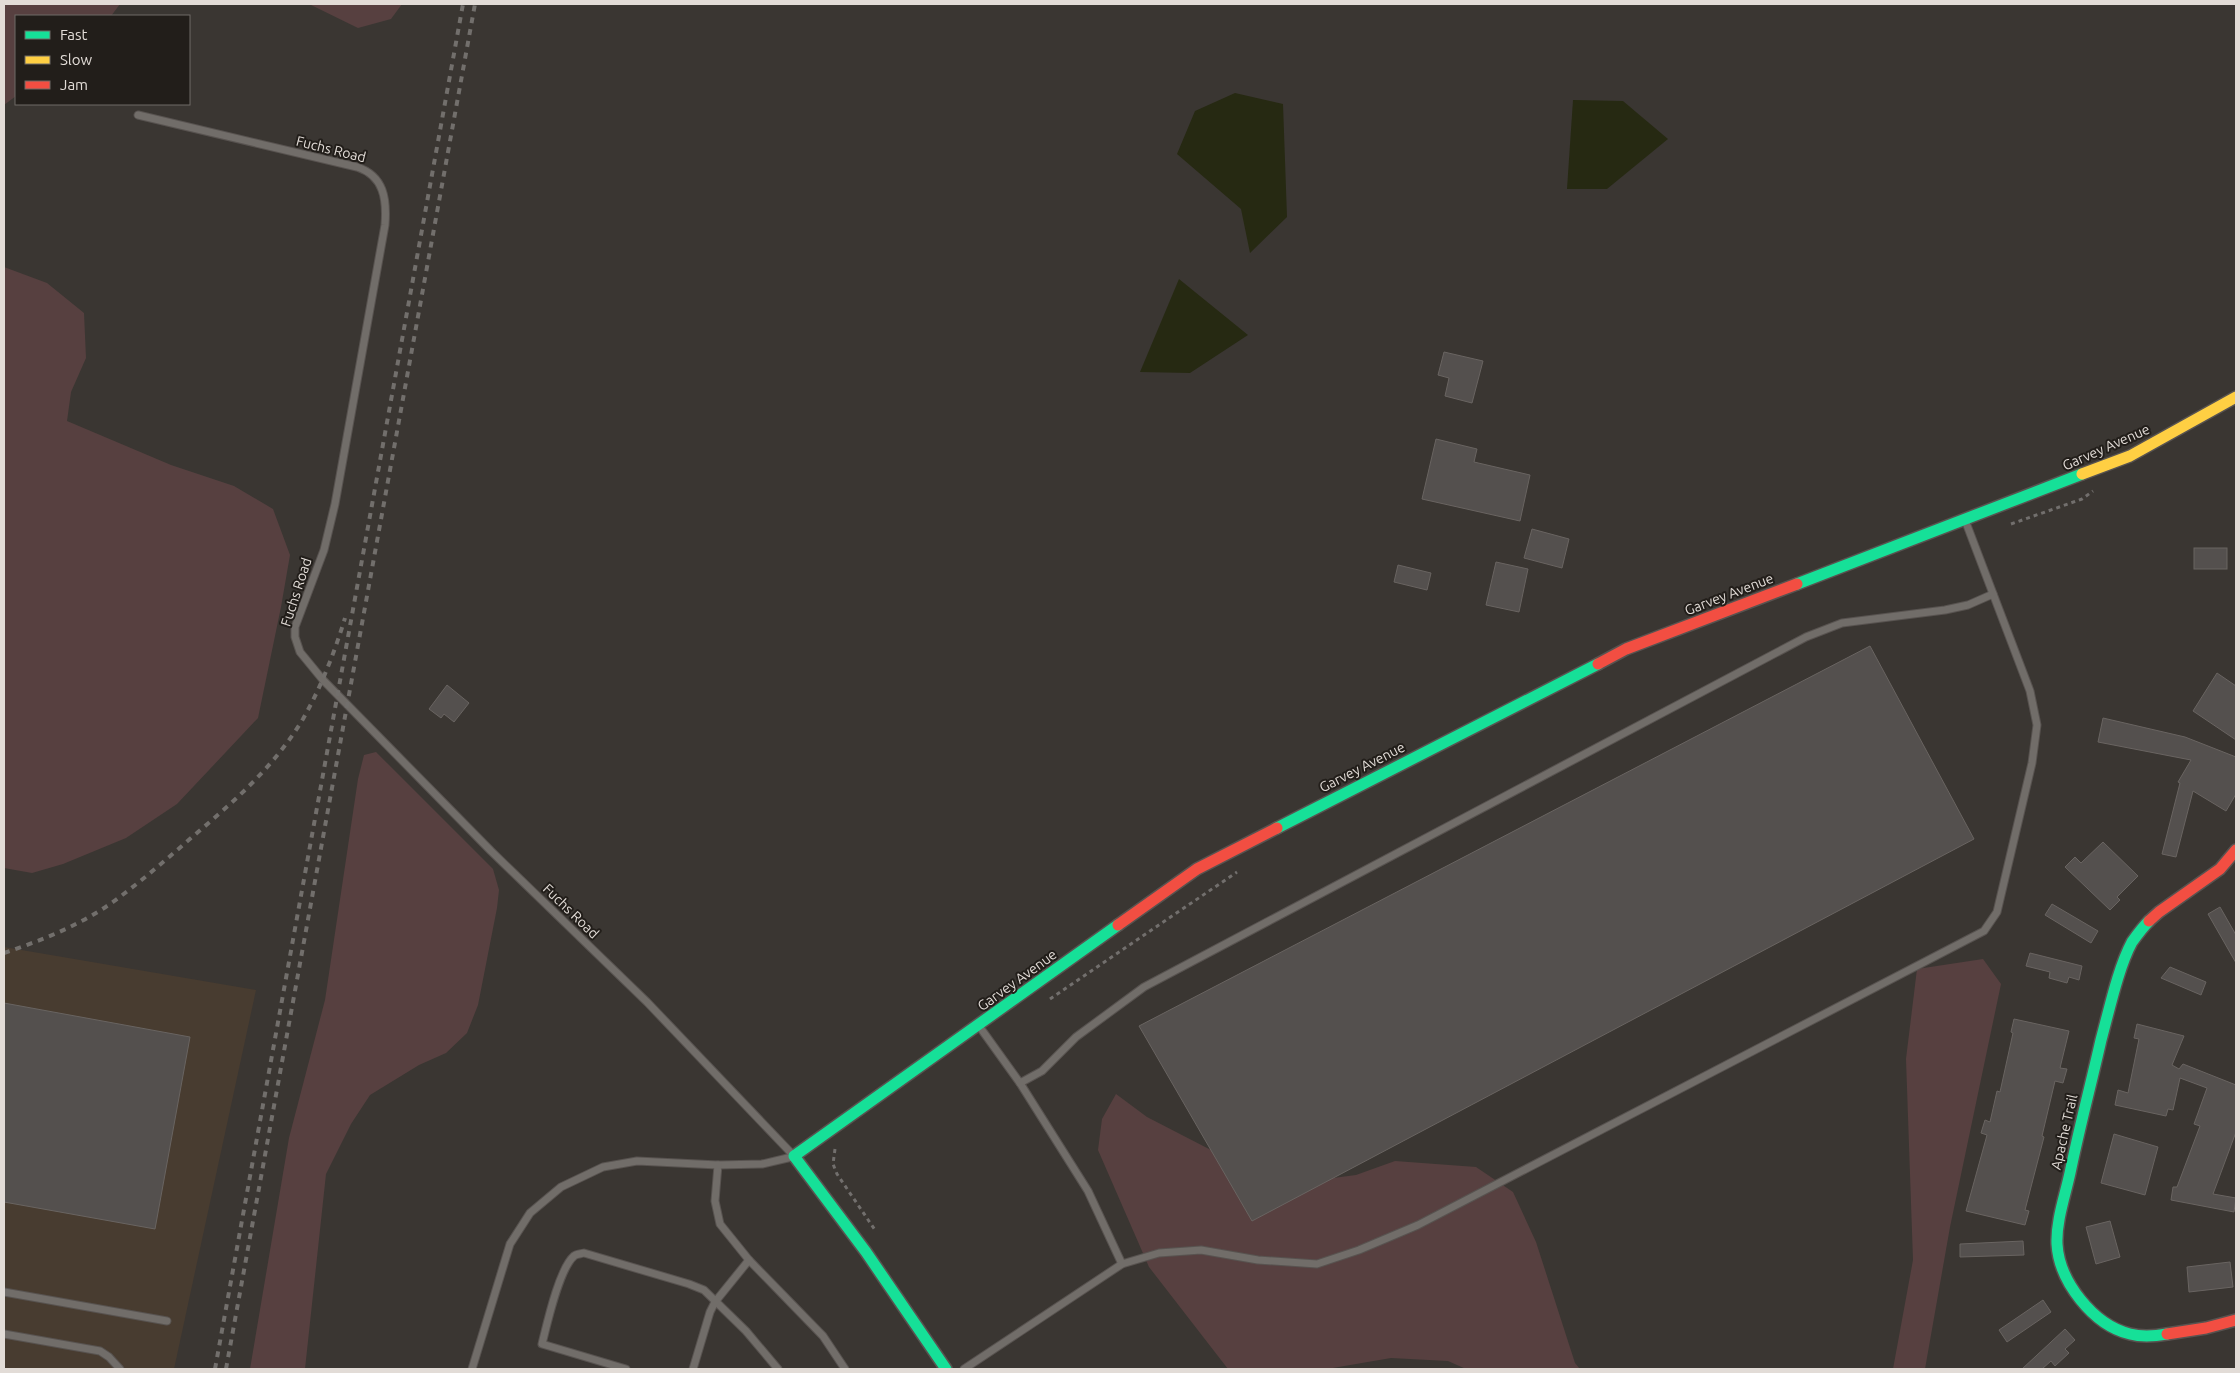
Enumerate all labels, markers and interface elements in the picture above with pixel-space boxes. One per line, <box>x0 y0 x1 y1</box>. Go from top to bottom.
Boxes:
legend <box>15 15 190 105</box>
text: Fast <box>60 26 88 43</box>
text: Slow <box>60 51 93 68</box>
text: Jam <box>60 76 88 93</box>
street label: Fuchs Road <box>295 133 367 165</box>
street label: Garvey Avenue <box>2060 421 2152 473</box>
street label: Fuchs Road <box>277 556 315 628</box>
street label: Garvey Avenue <box>1682 570 1776 618</box>
street label: Garvey Avenue <box>1317 739 1407 795</box>
street label: Fuchs Road <box>540 881 602 941</box>
street label: Garvey Avenue <box>974 946 1060 1014</box>
street label: Apache Trail <box>2048 1092 2081 1171</box>

